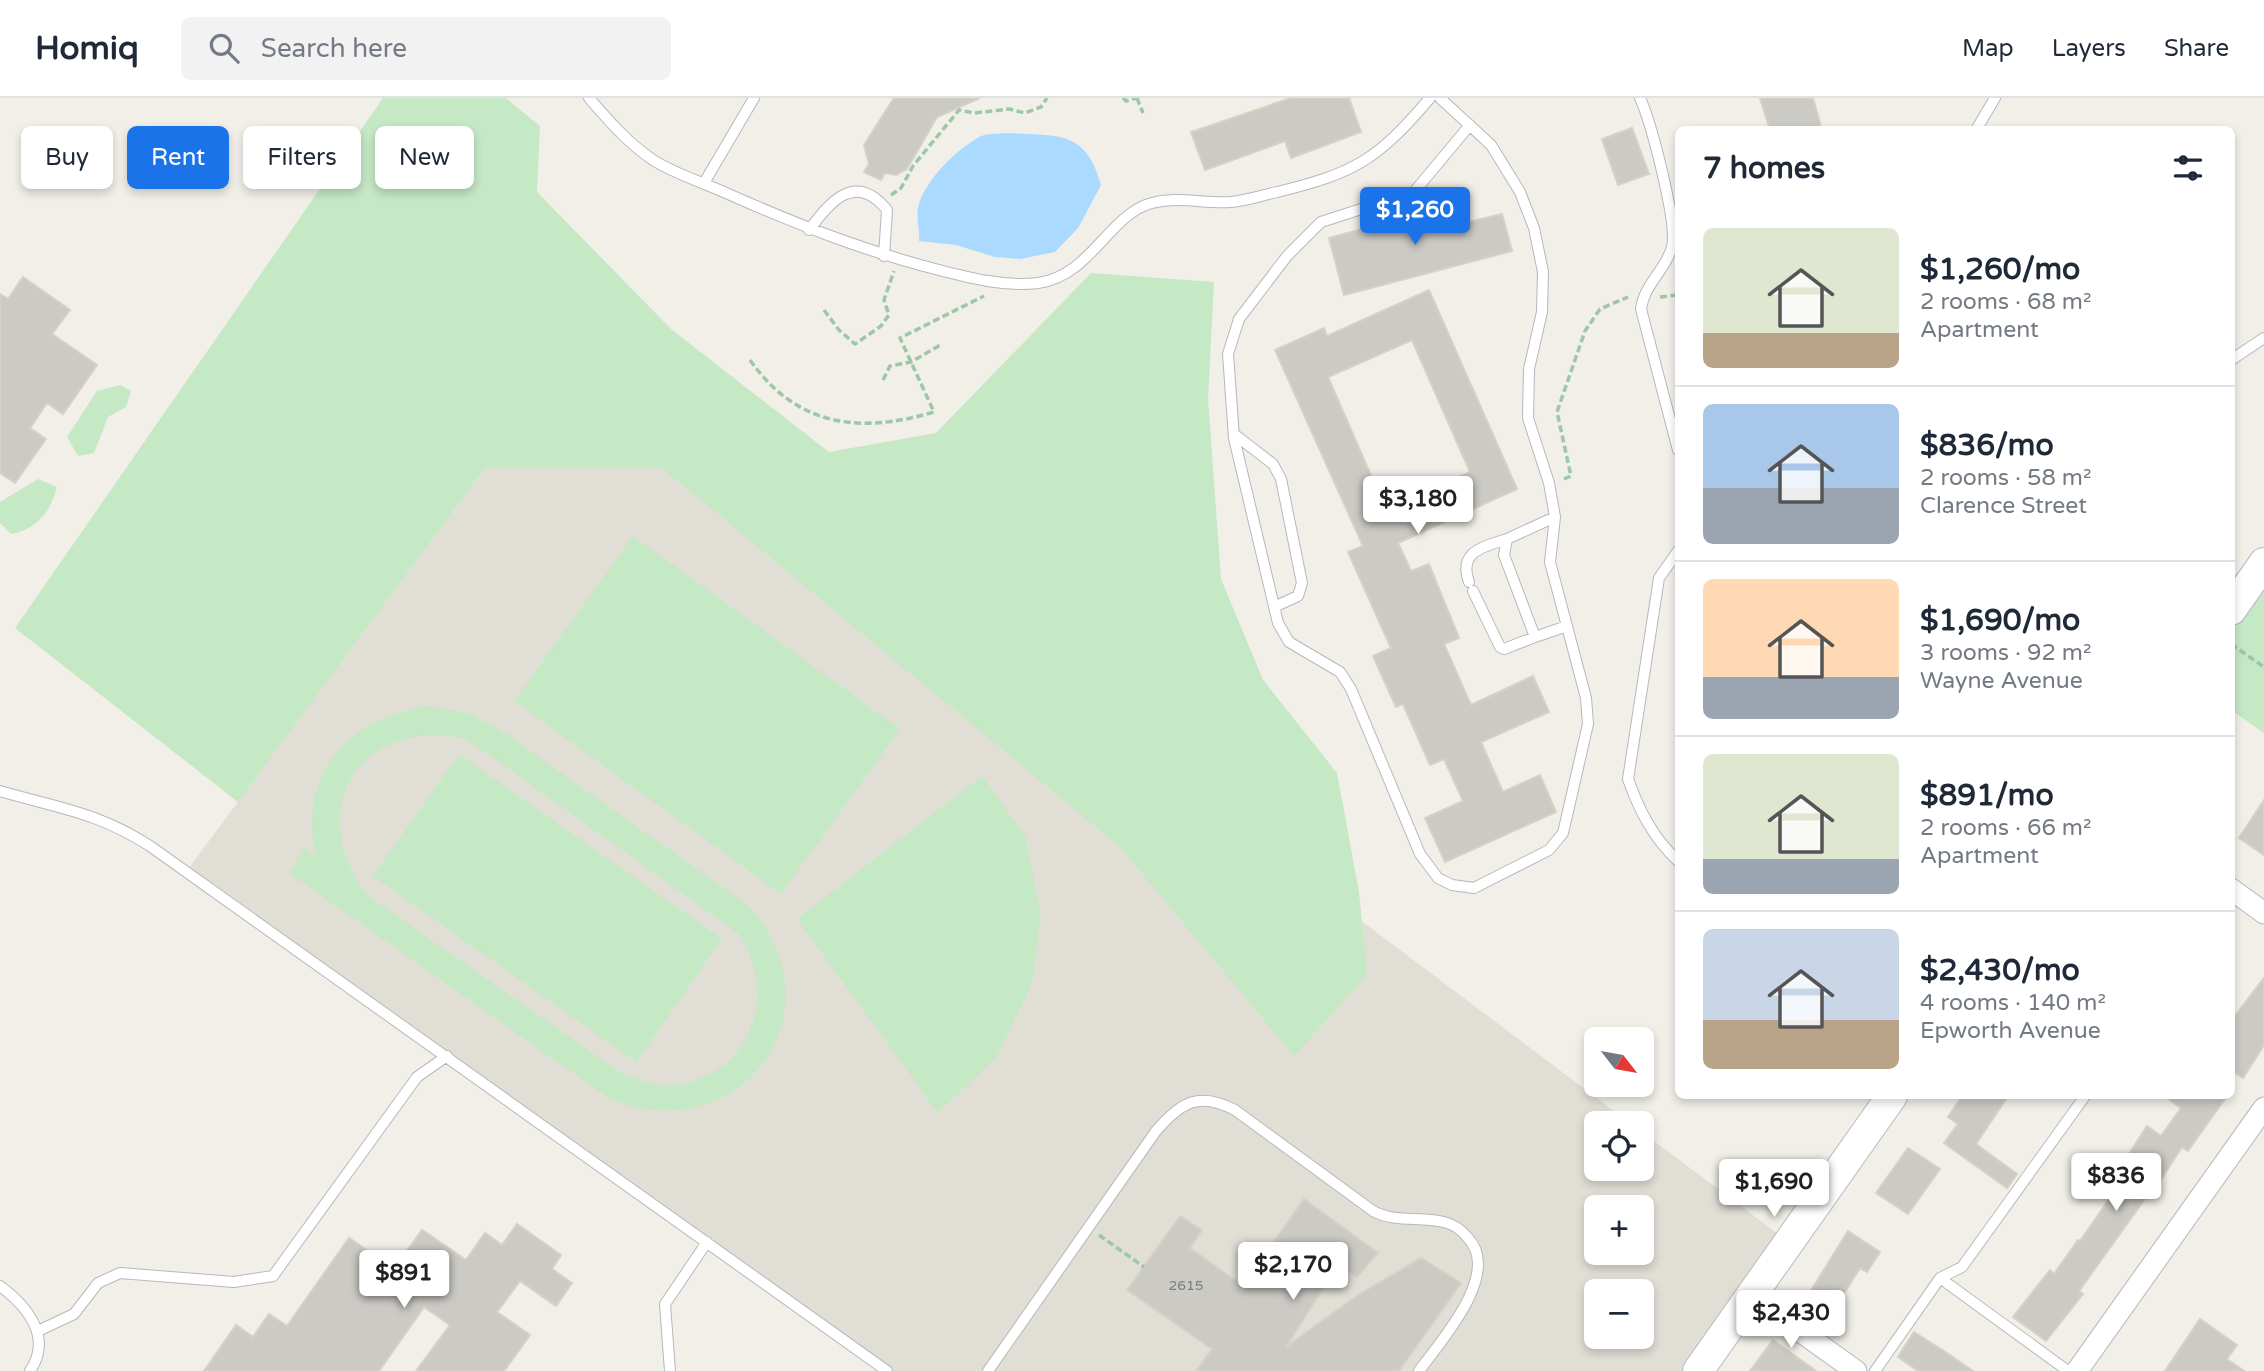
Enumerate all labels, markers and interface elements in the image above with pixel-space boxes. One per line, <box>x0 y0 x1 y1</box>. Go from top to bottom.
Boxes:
search box <box>181 17 671 80</box>
text: Homiq <box>35 29 139 68</box>
icon: search <box>205 29 243 67</box>
text: Search here <box>261 33 407 64</box>
text: Map <box>1962 34 2014 63</box>
text: Layers <box>2052 34 2126 63</box>
text: Share <box>2164 34 2229 63</box>
chip: Buy <box>21 126 113 189</box>
chip: Rent <box>127 126 229 189</box>
chip: Filters <box>243 126 361 189</box>
chip: New <box>375 126 474 189</box>
icon: filters <box>2169 149 2207 187</box>
text: 7 homes <box>1703 150 1825 187</box>
pin: $1,260 <box>1358 188 1472 247</box>
text: $1,260 <box>1376 196 1454 224</box>
text: $1,260/mo <box>1920 251 2080 288</box>
icon: home <box>1759 256 1843 340</box>
text: 2 rooms · 68 m² <box>1920 288 2091 316</box>
text: Apartment <box>1920 316 2039 344</box>
text: $836/mo <box>1920 427 2054 464</box>
icon: home <box>1759 432 1843 516</box>
text: 2 rooms · 58 m² <box>1920 464 2091 492</box>
pin: $3,180 <box>1361 476 1475 536</box>
text: $3,180 <box>1379 485 1457 513</box>
text: Clarence Street <box>1920 492 2087 520</box>
text: $1,690/mo <box>1920 602 2080 639</box>
icon: home <box>1759 607 1843 691</box>
text: 3 rooms · 92 m² <box>1920 639 2091 667</box>
text: Wayne Avenue <box>1920 667 2083 695</box>
text: $891/mo <box>1920 777 2054 814</box>
icon: home <box>1759 782 1843 866</box>
text: 2 rooms · 66 m² <box>1920 814 2091 842</box>
text: Apartment <box>1920 842 2039 870</box>
text: $2,430/mo <box>1920 952 2080 989</box>
icon: home <box>1759 957 1843 1041</box>
text: 4 rooms · 140 m² <box>1920 989 2106 1017</box>
text: Epworth Avenue <box>1920 1017 2101 1045</box>
north arrow <box>1584 1027 1654 1097</box>
map controls <box>1584 1027 1654 1349</box>
button: locate <box>1584 1111 1654 1181</box>
pin: $836 <box>2075 1154 2157 1213</box>
pin: $1,690 <box>1717 1160 1831 1219</box>
text: $836 <box>2087 1162 2145 1190</box>
text: $1,690 <box>1735 1168 1813 1196</box>
button: + <box>1584 1195 1654 1265</box>
pin: $2,170 <box>1236 1242 1350 1302</box>
pin: $891 <box>363 1250 445 1310</box>
text: $2,170 <box>1254 1251 1332 1279</box>
text: $891 <box>375 1259 433 1287</box>
house number: 2615 <box>1168 1277 1204 1294</box>
button: − <box>1584 1279 1654 1349</box>
pin: $2,430 <box>1734 1290 1848 1350</box>
text: $2,430 <box>1752 1299 1830 1327</box>

